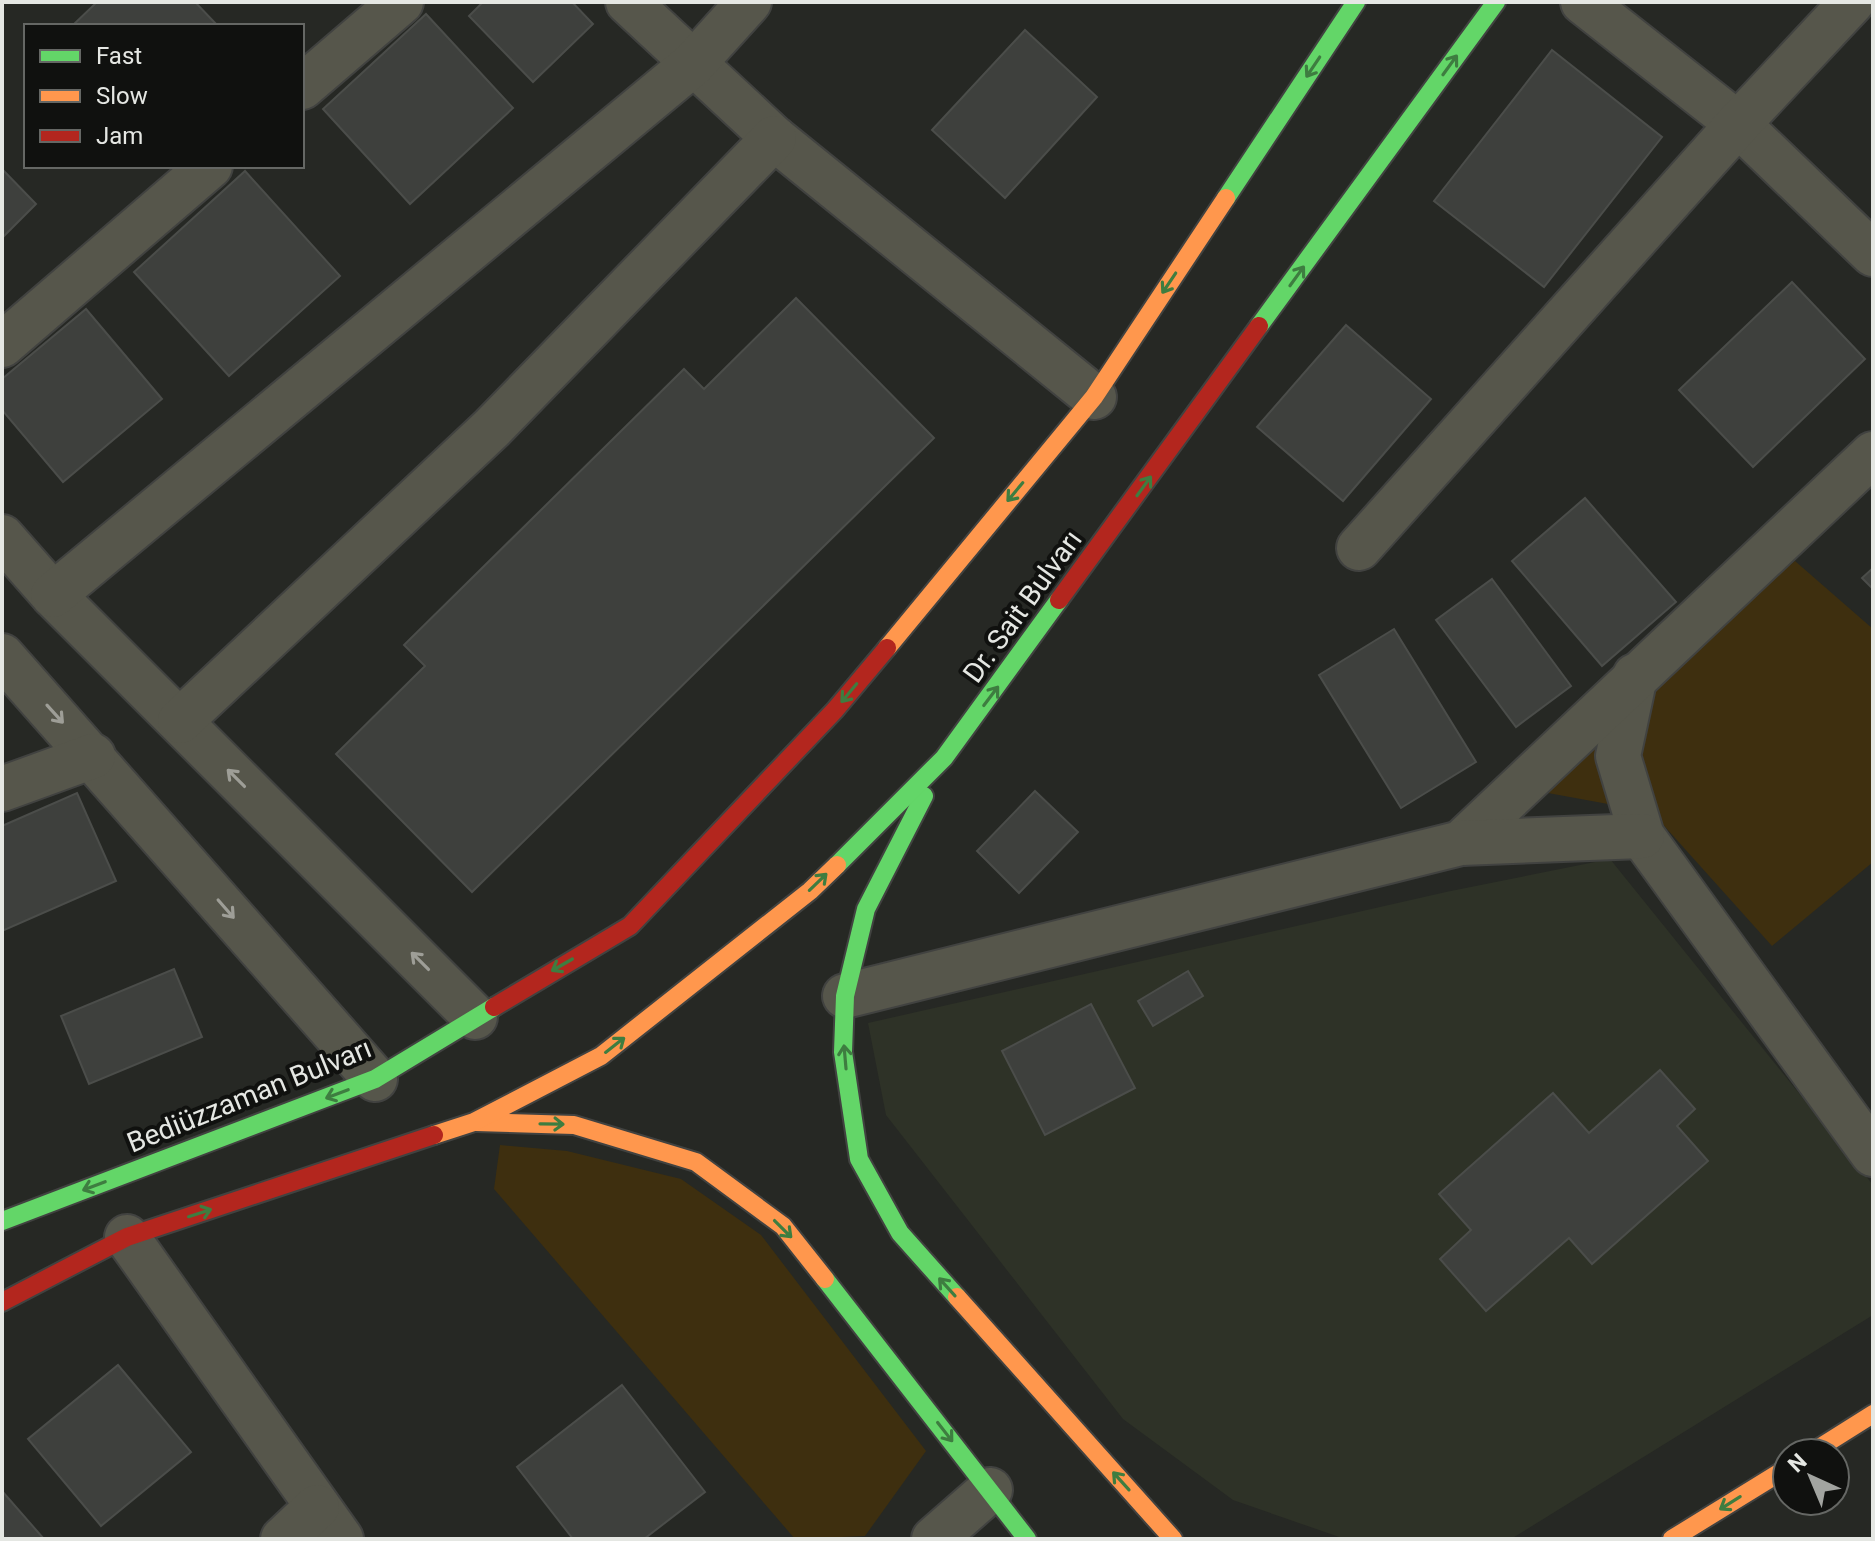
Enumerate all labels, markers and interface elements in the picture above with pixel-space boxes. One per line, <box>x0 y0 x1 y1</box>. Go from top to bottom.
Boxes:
legend <box>24 24 304 168</box>
text: Fast <box>96 42 142 70</box>
one-way arrow <box>1305 55 1321 78</box>
one-way arrow <box>1442 55 1458 77</box>
text: Slow <box>96 82 148 110</box>
text: Jam <box>96 122 143 150</box>
one-way arrow <box>1289 265 1305 287</box>
one-way arrow <box>1161 272 1177 294</box>
one-way arrow <box>1136 476 1153 497</box>
one-way arrow <box>1006 481 1024 502</box>
street label: Dr. Sait Bulvarı <box>956 524 1089 689</box>
one-way arrow <box>840 682 858 702</box>
one-way arrow <box>982 686 999 707</box>
one-way arrow <box>45 703 63 723</box>
one-way arrow <box>226 768 246 787</box>
one-way arrow <box>808 873 828 892</box>
one-way arrow <box>217 898 235 919</box>
one-way arrow <box>411 952 430 971</box>
one-way arrow <box>551 957 574 973</box>
street label: Bediüzzaman Bulvarı <box>122 1031 376 1160</box>
one-way arrow <box>604 1036 625 1053</box>
one-way arrow <box>837 1044 852 1071</box>
one-way arrow <box>325 1088 350 1102</box>
one-way arrow <box>538 1117 565 1132</box>
one-way arrow <box>82 1180 107 1194</box>
one-way arrow <box>188 1204 213 1219</box>
one-way arrow <box>773 1219 792 1238</box>
one-way arrow <box>939 1278 957 1298</box>
one-way arrow <box>936 1421 954 1442</box>
north arrow <box>1771 1437 1851 1517</box>
text: N <box>1783 1449 1812 1477</box>
one-way arrow <box>1111 1471 1130 1491</box>
one-way arrow <box>1719 1496 1742 1512</box>

